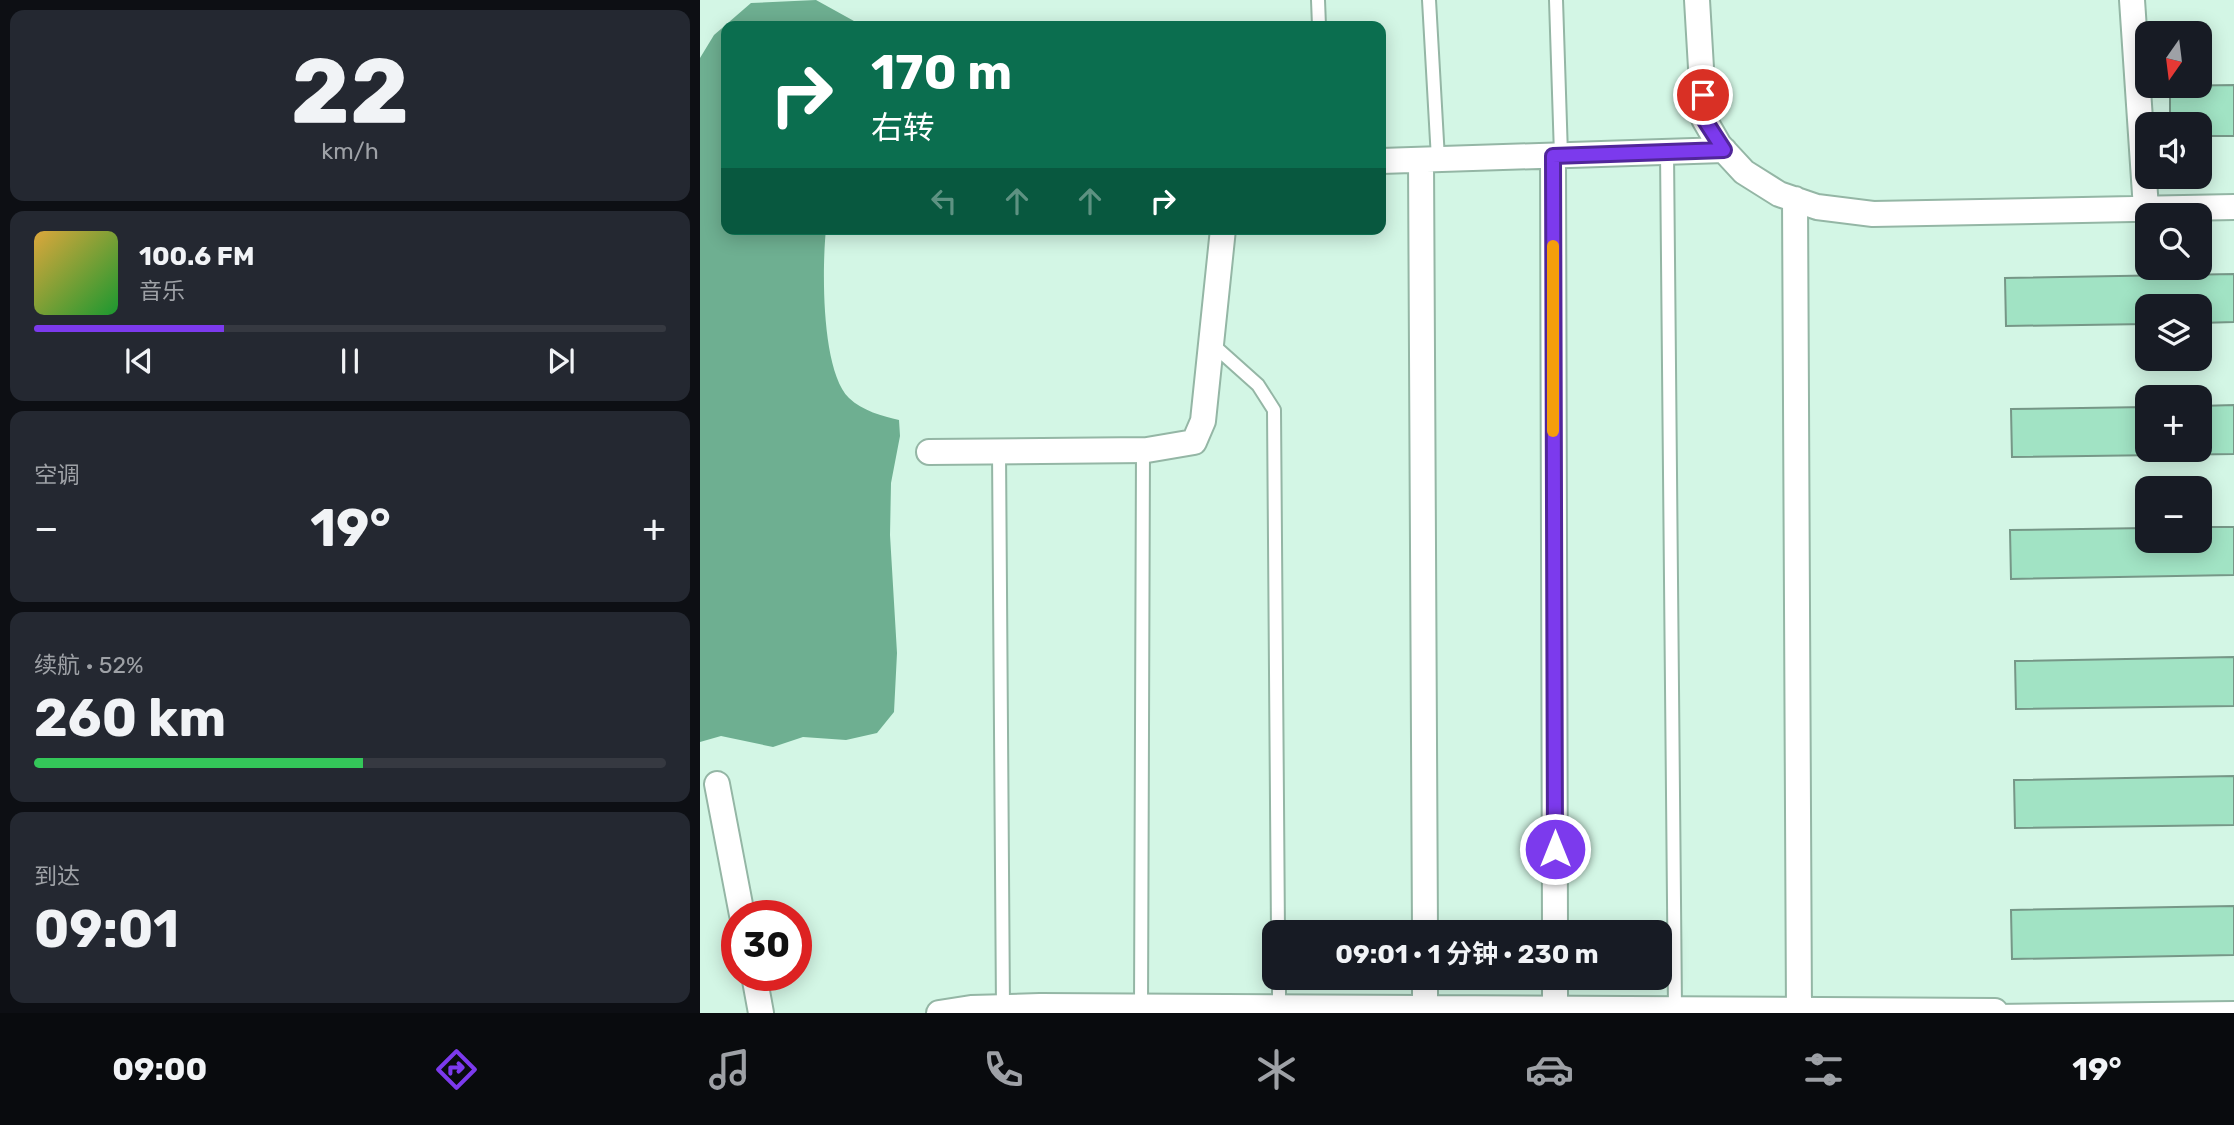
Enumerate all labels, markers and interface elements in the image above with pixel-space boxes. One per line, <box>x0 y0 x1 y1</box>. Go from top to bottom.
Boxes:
north arrow <box>2135 21 2212 98</box>
map controls <box>2135 21 2212 553</box>
text: 22 <box>291 37 409 145</box>
text: 170 m <box>871 43 1012 101</box>
icon: right <box>756 49 847 140</box>
pin <box>1673 65 1733 125</box>
icon: arrive <box>1684 76 1722 114</box>
text: 右转 <box>871 109 935 147</box>
button: sound <box>2135 112 2212 189</box>
text: km/h <box>321 137 379 165</box>
icon: left <box>925 182 963 220</box>
icon: ahead <box>998 182 1036 220</box>
icon: ahead <box>1071 182 1109 220</box>
icon: right <box>1144 182 1182 220</box>
button: search <box>2135 203 2212 280</box>
text: 100.6 FM <box>139 241 254 272</box>
text: 音乐 <box>139 277 185 305</box>
button: layers <box>2135 294 2212 371</box>
icon: previous <box>120 342 158 380</box>
icon: pause <box>331 342 369 380</box>
icon: next <box>542 342 580 380</box>
button: + <box>2135 385 2212 462</box>
text: 空调 <box>34 461 80 489</box>
button: − <box>2135 476 2212 553</box>
text: 19° <box>310 497 391 559</box>
text: − <box>34 505 59 551</box>
text: + <box>642 505 666 551</box>
text: 续航 · 52% <box>34 651 144 679</box>
text: 260 km <box>34 687 226 749</box>
position arrow <box>1518 812 1592 886</box>
text: 到达 <box>34 862 80 890</box>
text: 09:01 <box>34 898 179 960</box>
speed limit sign: 30 <box>721 900 812 991</box>
text: 09:01 · 1 分钟 · 230 m <box>1335 939 1599 970</box>
icon: directions <box>432 1045 481 1094</box>
icon: music <box>705 1045 754 1094</box>
icon: phone <box>979 1045 1028 1094</box>
icon: climate <box>1252 1045 1301 1094</box>
icon: car <box>1525 1045 1574 1094</box>
icon: filters <box>1799 1045 1848 1094</box>
text: 09:00 <box>112 1050 207 1088</box>
text: 19° <box>2072 1050 2122 1088</box>

